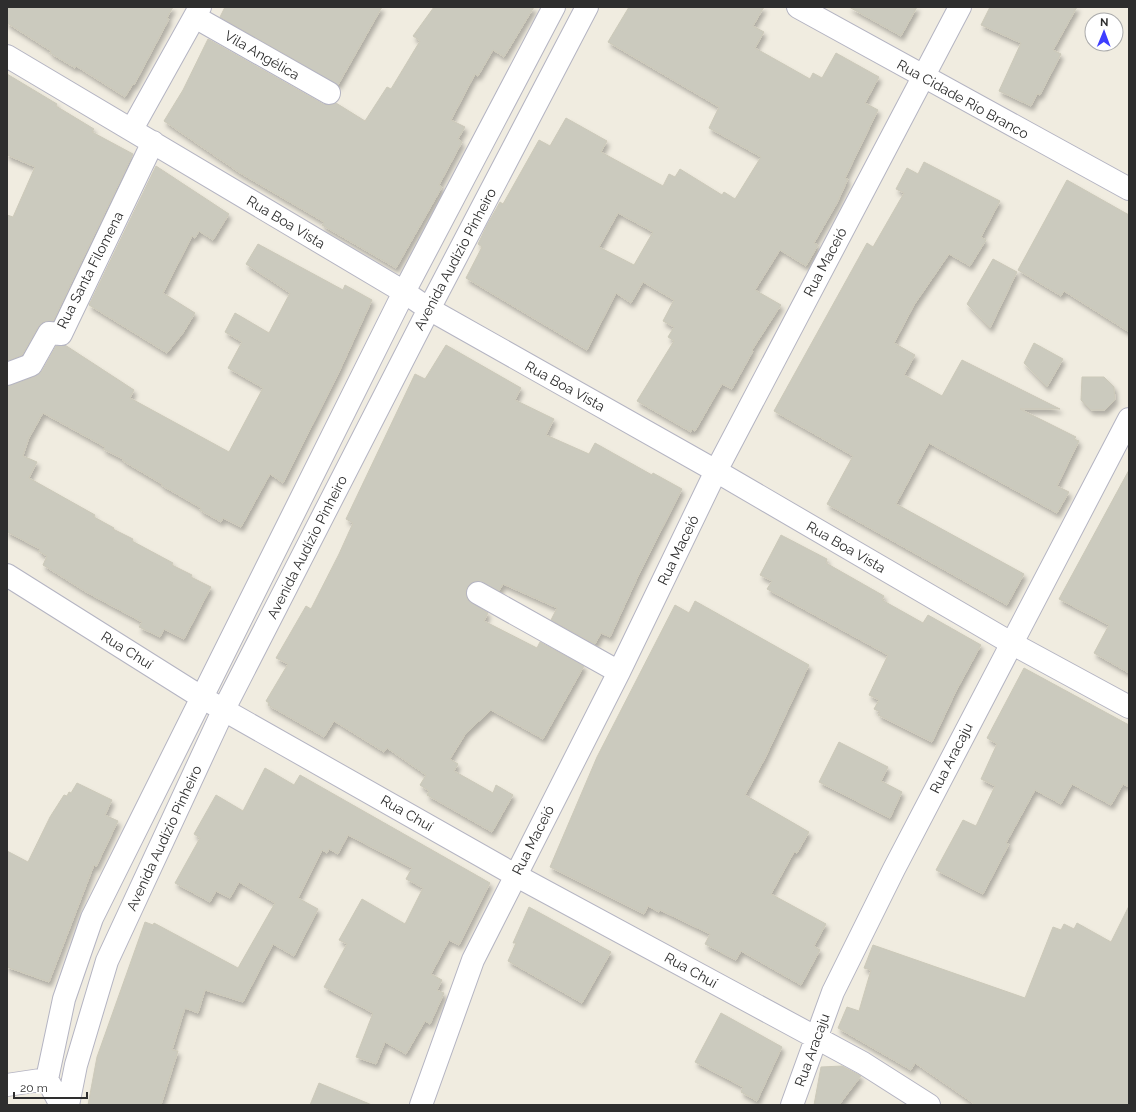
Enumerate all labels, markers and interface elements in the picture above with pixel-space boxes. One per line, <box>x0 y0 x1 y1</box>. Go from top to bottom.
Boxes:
north arrow <box>1084 12 1124 52</box>
text: N <box>1100 16 1108 29</box>
street label: Vila Angélica <box>222 27 302 83</box>
street label: Rua Cidade Rio Branco <box>894 56 1032 142</box>
street label: Avenida Audízio Pinheiro <box>411 185 499 333</box>
street label: Rua Boa Vista <box>244 192 328 252</box>
street label: Rua Santa Filomena <box>54 209 126 331</box>
street label: Rua Maceió <box>800 225 850 299</box>
street label: Rua Boa Vista <box>522 358 608 414</box>
street label: Avenida Audízio Pinheiro <box>264 473 350 621</box>
street label: Rua Maceió <box>654 513 702 587</box>
street label: Rua Boa Vista <box>804 518 888 576</box>
street label: Rua Chuí <box>98 628 157 673</box>
street label: Rua Aracaju <box>926 720 976 796</box>
street label: Avenida Audízio Pinheiro <box>123 763 205 913</box>
street label: Rua Chuí <box>378 792 437 835</box>
street label: Rua Maceió <box>509 803 557 877</box>
street label: Rua Chuí <box>662 949 721 991</box>
street label: Rua Aracaju <box>791 1011 833 1089</box>
scale bar <box>14 1074 87 1100</box>
text: 20 m <box>20 1081 48 1095</box>

